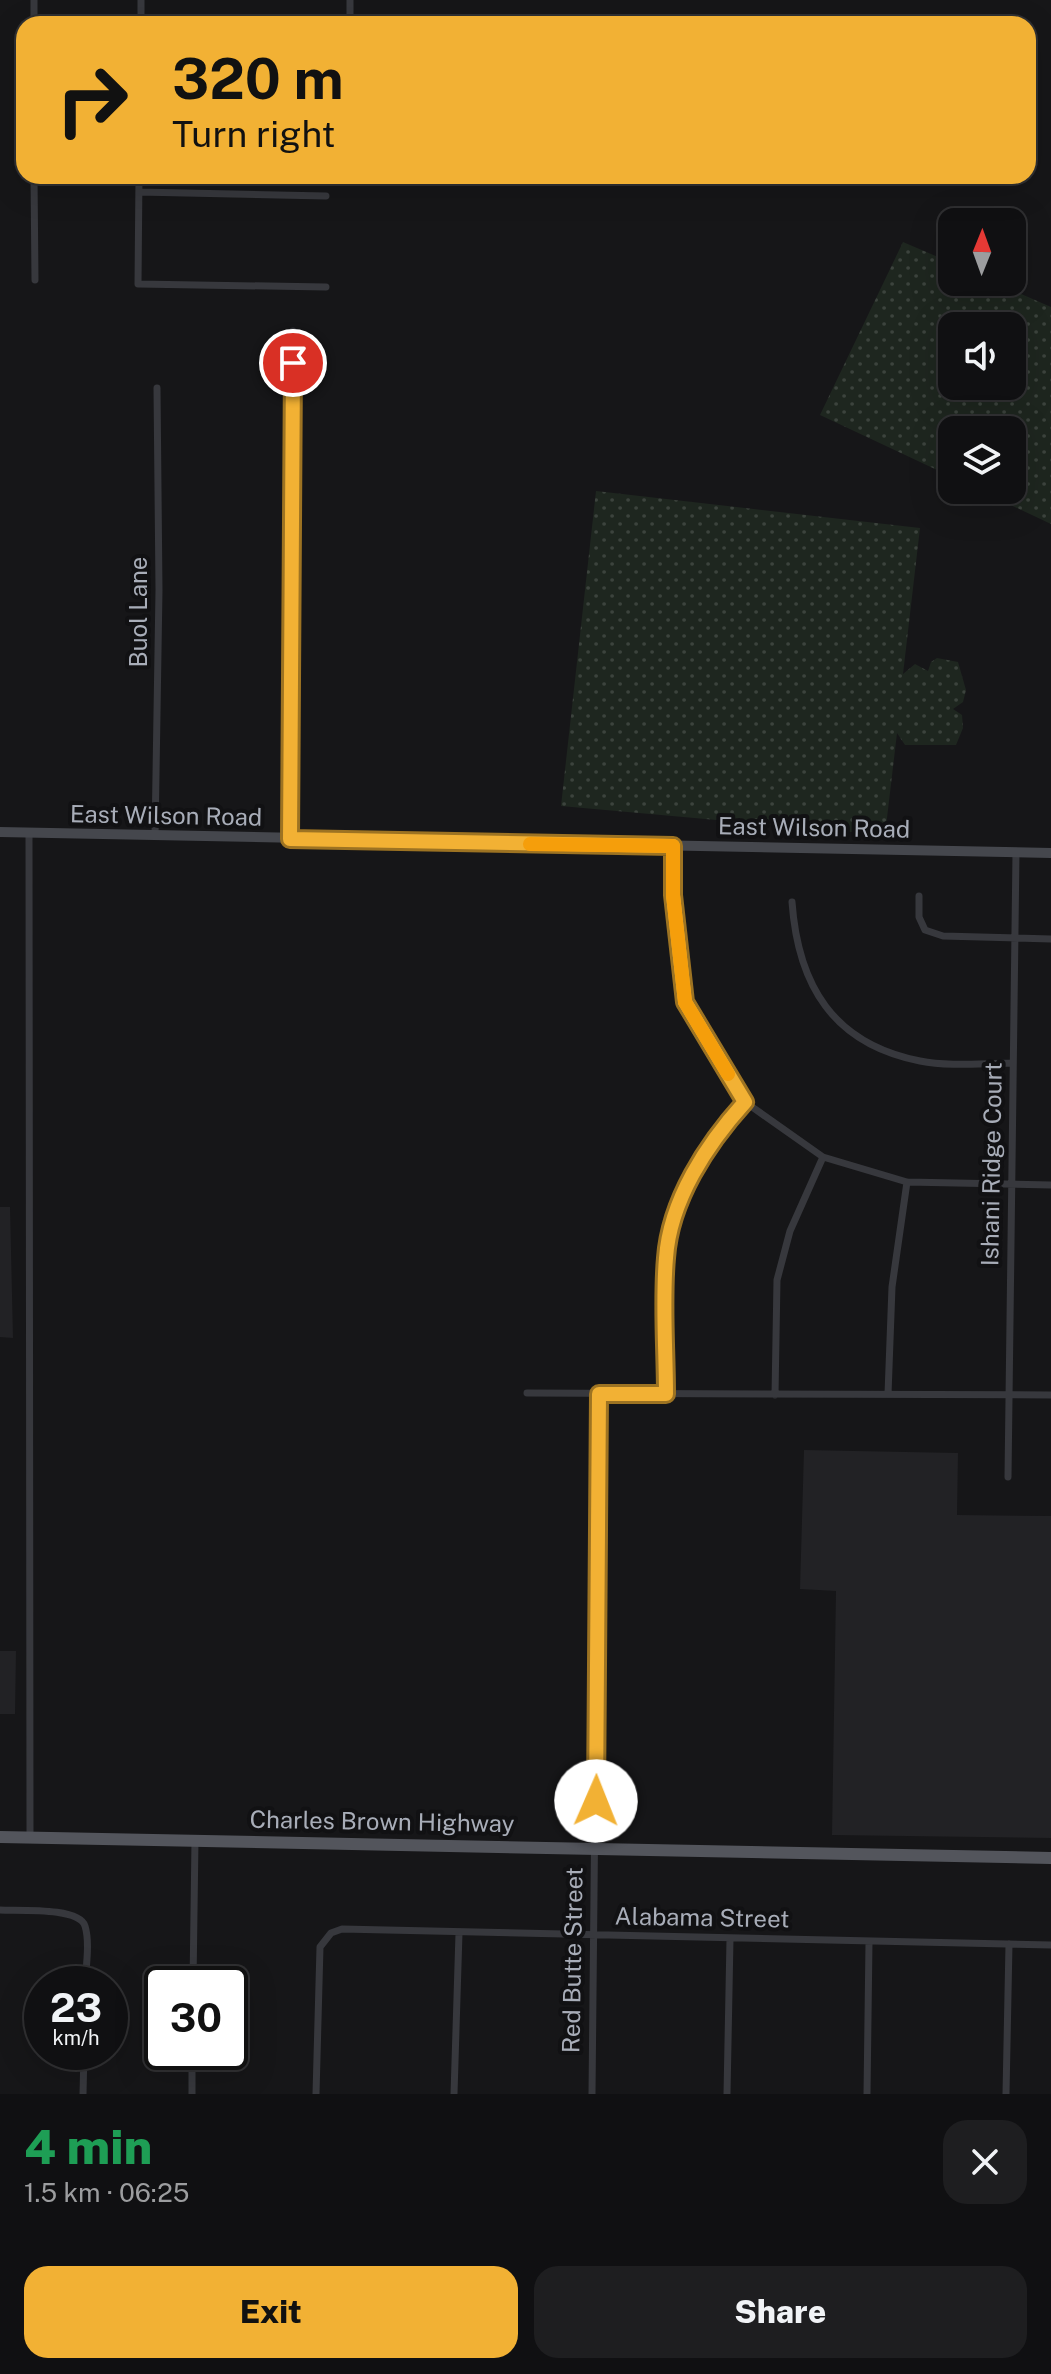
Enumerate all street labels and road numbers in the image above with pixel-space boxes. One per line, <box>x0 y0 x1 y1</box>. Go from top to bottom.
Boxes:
street label: Buol Lane <box>124 557 152 667</box>
street label: East Wilson Road <box>70 799 263 831</box>
street label: East Wilson Road <box>718 811 911 843</box>
street label: Ishani Ridge Court <box>975 1062 1007 1266</box>
street label: Charles Brown Highway <box>249 1805 515 1837</box>
street label: Red Butte Street <box>556 1867 588 2053</box>
street label: Alabama Street <box>614 1901 790 1933</box>

